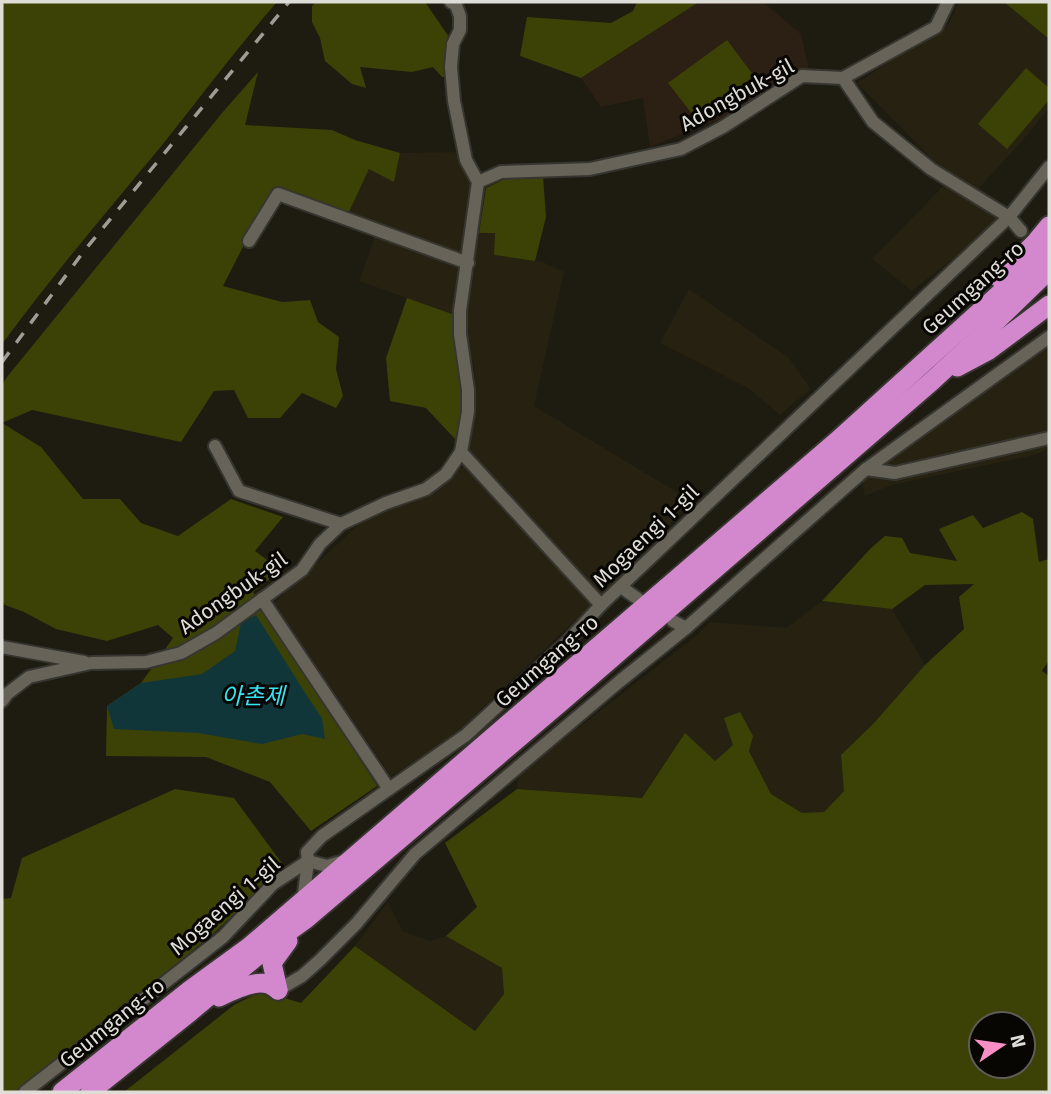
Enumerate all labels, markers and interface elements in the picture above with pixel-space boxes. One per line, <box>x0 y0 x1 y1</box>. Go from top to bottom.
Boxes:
street label: Adongbuk-gil <box>675 53 799 137</box>
street label: Geumgang-ro <box>917 235 1029 341</box>
street label: Mogaengi 1-gil <box>588 479 704 593</box>
street label: Adongbuk-gil <box>174 546 292 640</box>
street label: Geumgang-ro <box>490 609 604 713</box>
water label: 아촌제 <box>221 682 288 710</box>
street label: Mogaengi 1-gil <box>165 851 285 961</box>
street label: Geumgang-ro <box>54 973 170 1073</box>
north arrow <box>967 1010 1037 1080</box>
text: N <box>1005 1033 1031 1050</box>

